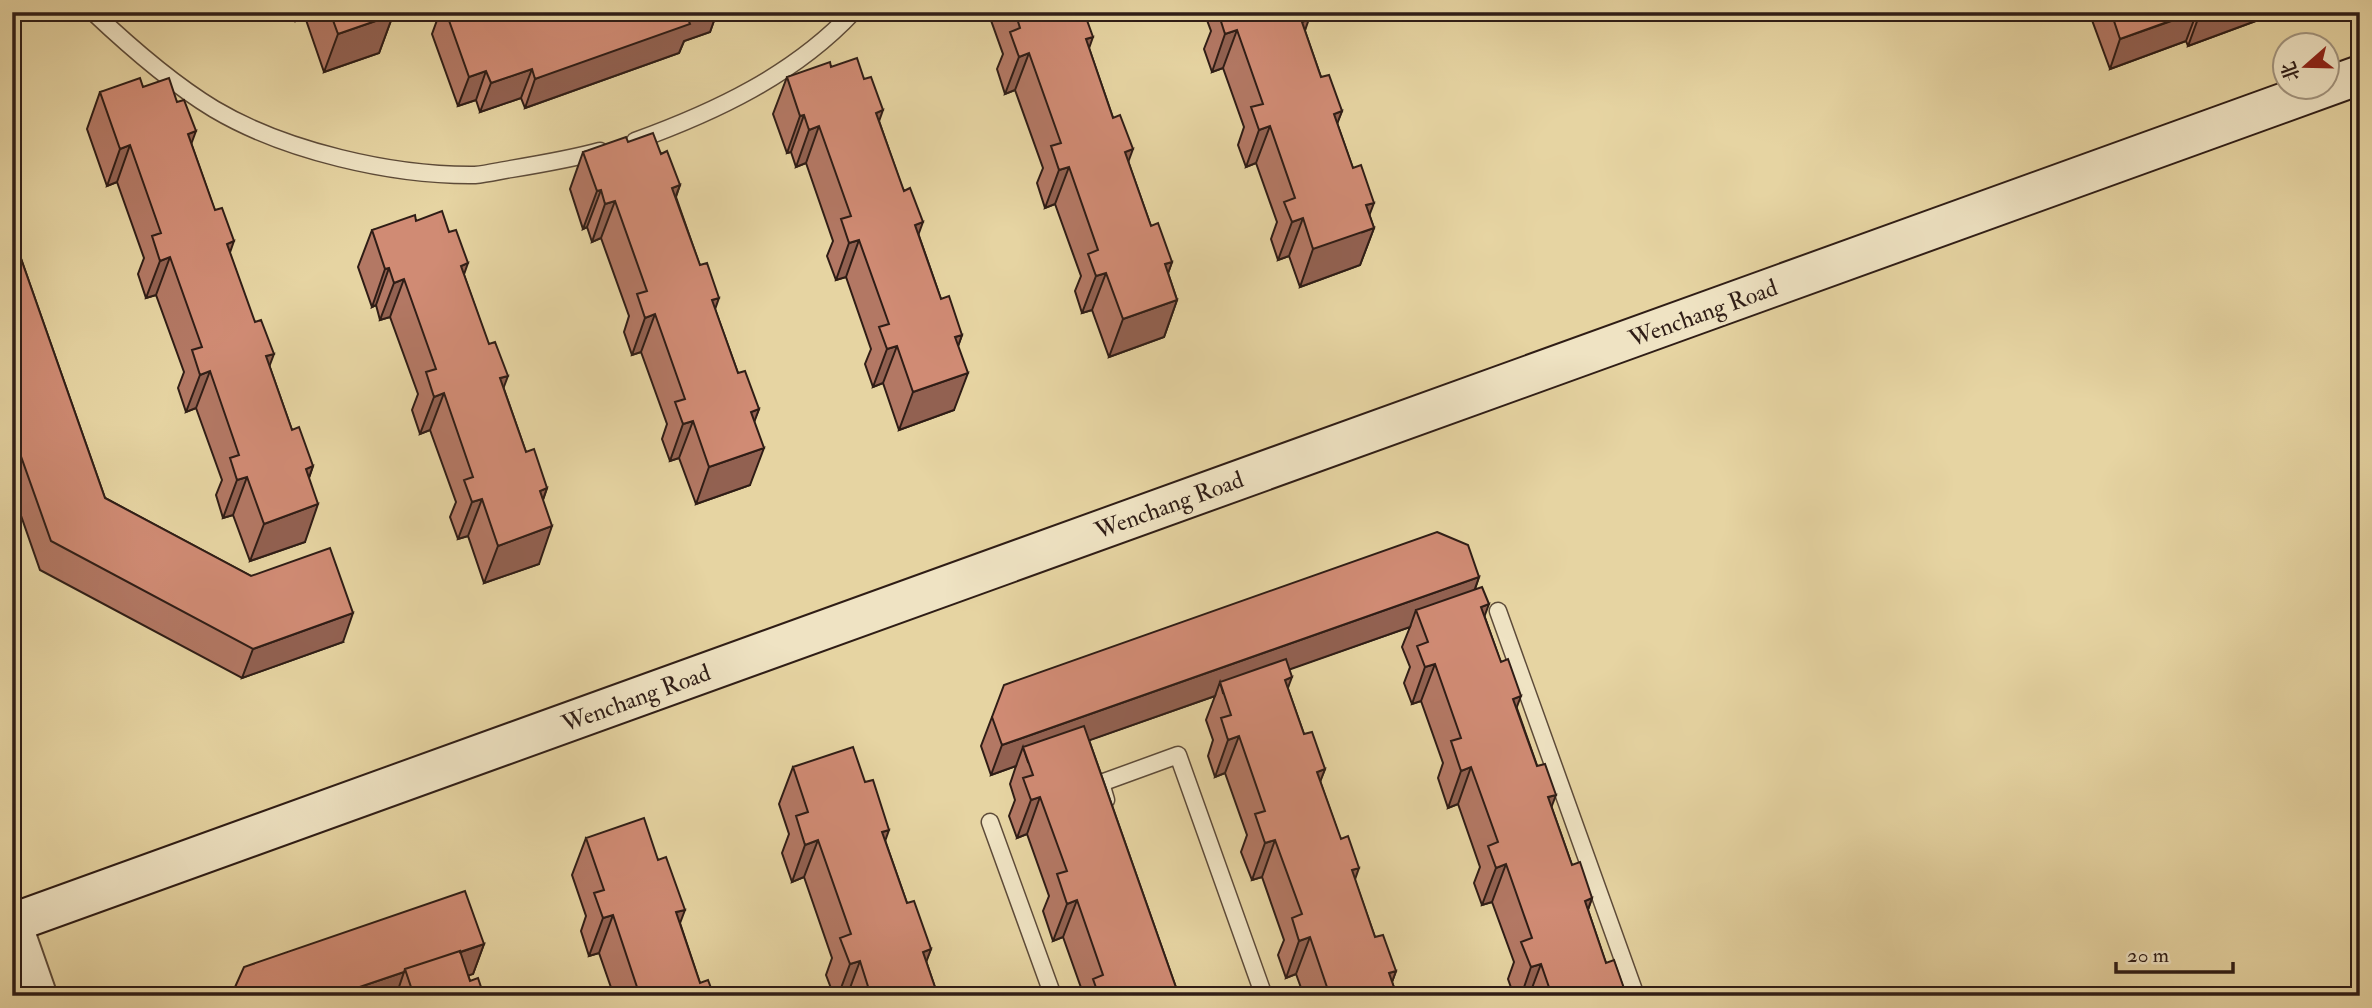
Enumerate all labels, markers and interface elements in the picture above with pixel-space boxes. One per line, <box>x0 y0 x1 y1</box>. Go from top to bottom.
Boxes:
north arrow <box>2270 32 2340 102</box>
text: 北 <box>2276 58 2305 85</box>
street label: Wenchang Road <box>1624 272 1782 355</box>
street label: Wenchang Road <box>1090 464 1248 547</box>
street label: Wenchang Road <box>557 657 715 740</box>
scale bar <box>2116 931 2234 975</box>
text: 20 m <box>2127 942 2169 969</box>

